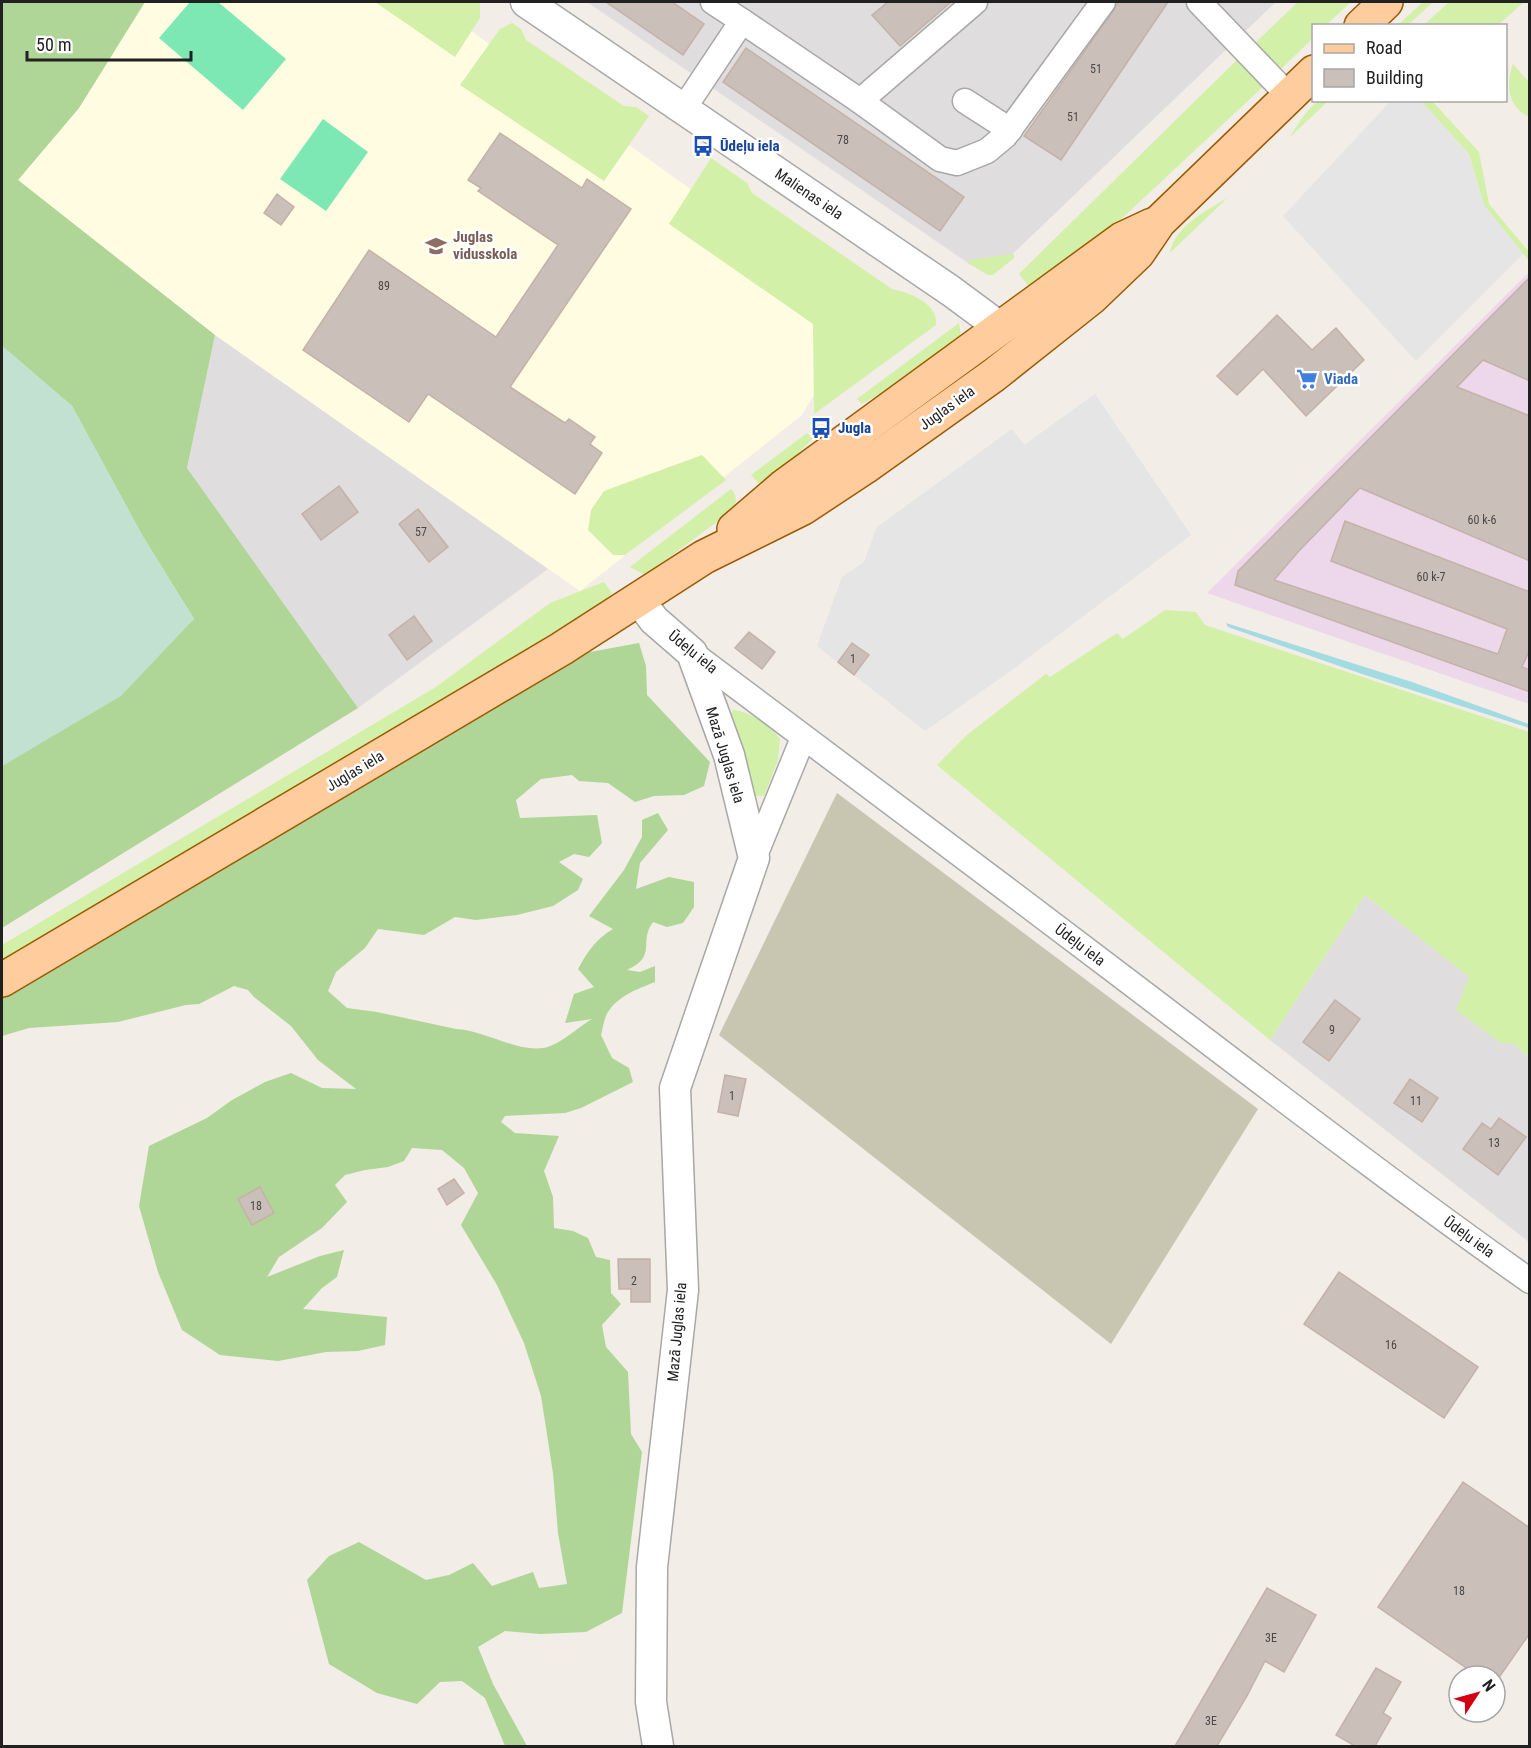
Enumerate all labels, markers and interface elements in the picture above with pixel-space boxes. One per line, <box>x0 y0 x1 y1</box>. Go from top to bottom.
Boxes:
scale bar <box>27 24 190 62</box>
legend <box>1312 24 1507 102</box>
text: 50 m <box>36 34 71 55</box>
text: Road <box>1366 37 1402 58</box>
house number: 51 <box>1090 62 1102 76</box>
text: Building <box>1366 67 1423 88</box>
house number: 51 <box>1067 110 1079 124</box>
house number: 78 <box>837 133 849 147</box>
bus stop icon: Ūdeļu iela <box>691 134 715 158</box>
place label: Ūdeļu iela <box>720 137 780 155</box>
street label: Malienas iela <box>772 165 846 223</box>
place label: Juglas vidusskola <box>453 228 517 263</box>
school or university icon: Juglas vidusskola <box>424 234 448 258</box>
house number: 89 <box>378 279 390 293</box>
supermarket icon: Viada <box>1295 367 1319 391</box>
place label: Viada <box>1324 370 1358 388</box>
street label: Juglas iela <box>916 382 978 434</box>
bus stop icon: Jugla <box>809 416 833 440</box>
place label: Jugla <box>838 419 871 437</box>
house number: 60 k-6 <box>1468 513 1497 527</box>
house number: 57 <box>415 525 427 539</box>
house number: 60 k-7 <box>1417 570 1446 584</box>
street label: Ūdeļu iela <box>665 627 721 677</box>
house number: 1 <box>850 652 856 666</box>
street label: Mazā Juglas iela <box>702 705 748 805</box>
street label: Juglas iela <box>323 747 387 795</box>
street label: Ūdeļu iela <box>1051 920 1109 970</box>
house number: 9 <box>1329 1023 1335 1037</box>
house number: 1 <box>729 1089 735 1103</box>
house number: 11 <box>1410 1094 1422 1108</box>
house number: 13 <box>1488 1136 1500 1150</box>
house number: 18 <box>250 1199 262 1213</box>
street label: Ūdeļu iela <box>1440 1213 1498 1261</box>
house number: 2 <box>631 1274 637 1288</box>
street label: Mazā Juglas iela <box>664 1282 690 1382</box>
house number: 16 <box>1385 1338 1397 1352</box>
house number: 18 <box>1453 1584 1465 1598</box>
house number: 3E <box>1265 1631 1277 1645</box>
north arrow <box>1447 1664 1507 1724</box>
text: N <box>1478 1676 1499 1695</box>
house number: 3E <box>1205 1714 1217 1728</box>

